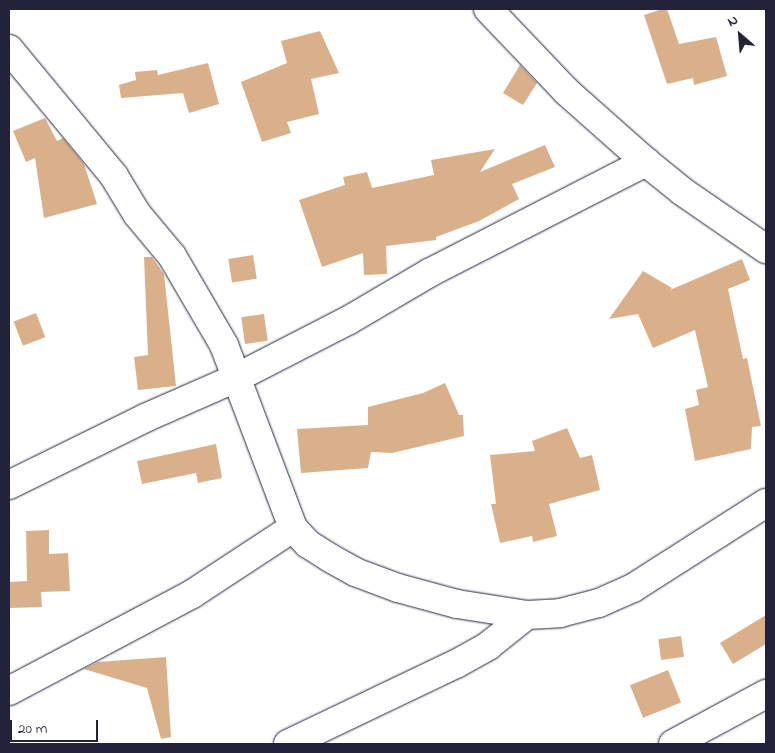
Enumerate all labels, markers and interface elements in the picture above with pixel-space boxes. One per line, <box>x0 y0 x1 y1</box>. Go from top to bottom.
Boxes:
north arrow <box>715 10 765 60</box>
text: N <box>724 10 742 33</box>
scale bar <box>12 710 100 742</box>
text: 20 m <box>18 718 47 740</box>

